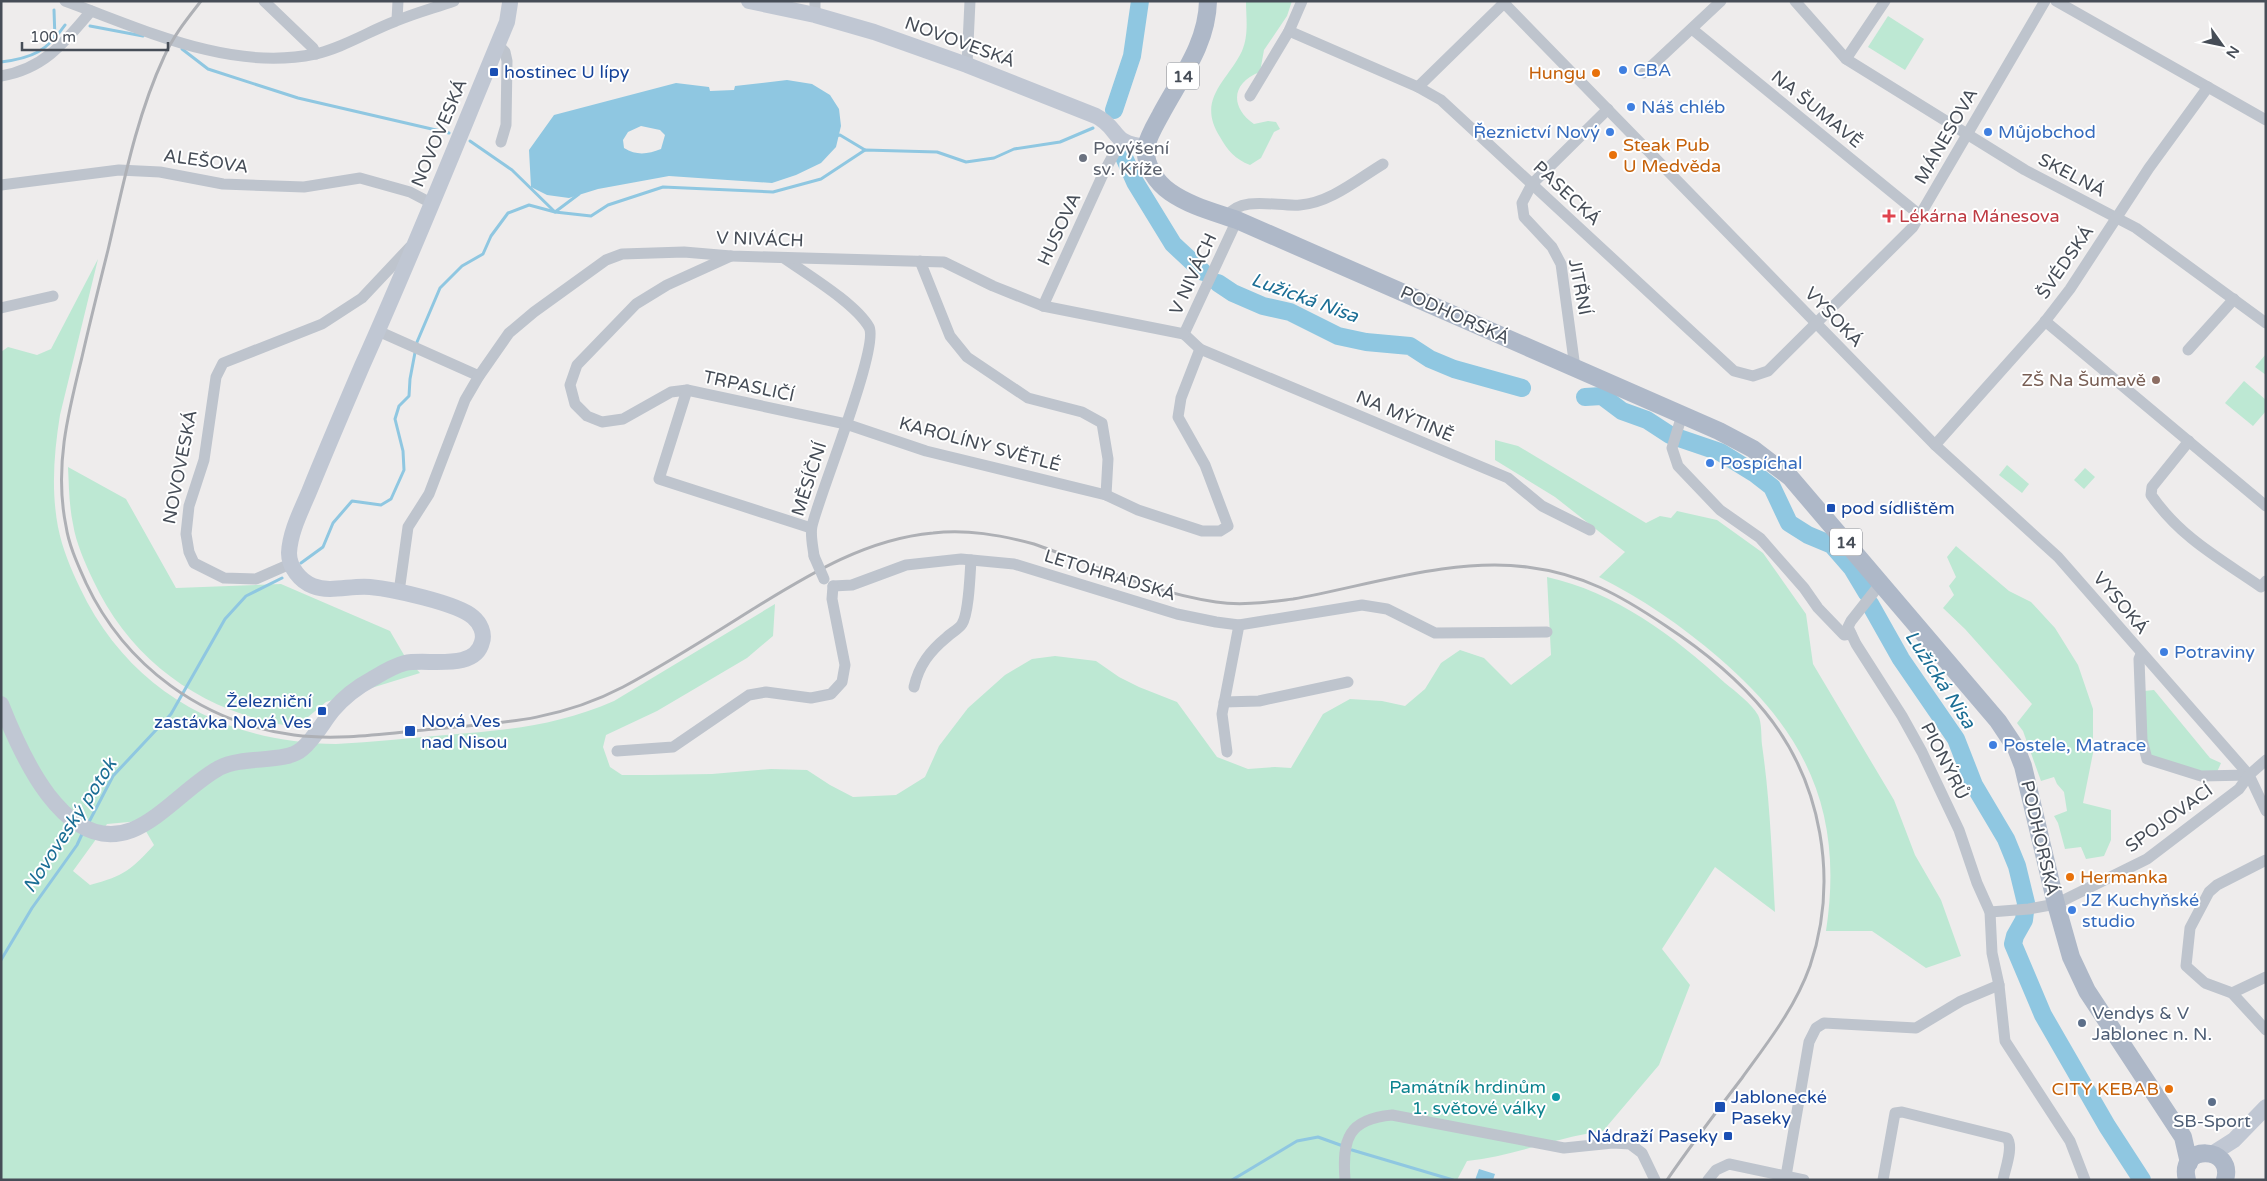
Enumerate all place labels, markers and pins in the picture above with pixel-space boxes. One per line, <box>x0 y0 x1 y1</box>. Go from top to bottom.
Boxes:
place label: CBA <box>1633 59 1671 81</box>
place label: hostinec U lípy <box>504 61 630 83</box>
place label: Hungu <box>1528 62 1586 84</box>
marker: CBA <box>1617 64 1629 76</box>
marker: hostinec U lípy <box>488 66 500 78</box>
marker: Hungu <box>1590 67 1602 79</box>
place label: Náš chléb <box>1641 96 1725 118</box>
marker: Náš chléb <box>1625 101 1637 113</box>
place label: Řeznictví Nový <box>1473 121 1600 143</box>
place label: Můjobchod <box>1998 121 2096 143</box>
marker: Řeznictví Nový <box>1604 126 1616 138</box>
marker: Můjobchod <box>1982 126 1994 138</box>
place label: Steak Pub U Medvěda <box>1623 134 1721 177</box>
place label: Povýšení sv. Kříže <box>1093 137 1170 180</box>
marker: Steak Pub U Medvěda <box>1607 149 1619 161</box>
marker: Povýšení sv. Kříže <box>1077 152 1089 164</box>
place label: Lékárna Mánesova <box>1899 205 2060 227</box>
marker: Lékárna Mánesova <box>1883 210 1895 222</box>
place label: ZŠ Na Šumavě <box>2022 369 2146 391</box>
marker: ZŠ Na Šumavě <box>2150 374 2162 386</box>
place label: Pospíchal <box>1720 452 1802 474</box>
marker: Pospíchal <box>1704 457 1716 469</box>
place label: pod sídlištěm <box>1841 497 1955 519</box>
marker: pod sídlištěm <box>1825 502 1837 514</box>
place label: Potraviny <box>2174 641 2255 663</box>
marker: Potraviny <box>2158 646 2170 658</box>
place label: Železniční zastávka Nová Ves <box>154 690 313 733</box>
marker: Železniční zastávka Nová Ves <box>316 705 328 717</box>
place label: Nová Ves nad Nisou <box>421 710 507 753</box>
marker: Nová Ves nad Nisou <box>403 724 417 738</box>
place label: Postele, Matrace <box>2003 734 2146 756</box>
marker: Postele, Matrace <box>1987 739 1999 751</box>
place label: Hermanka <box>2080 866 2168 888</box>
marker: Hermanka <box>2064 871 2076 883</box>
place label: JZ Kuchyňské studio <box>2082 889 2199 932</box>
marker: JZ Kuchyňské studio <box>2066 904 2078 916</box>
place label: Vendys & V Jablonec n. N. <box>2092 1002 2212 1045</box>
marker: Vendys & V Jablonec n. N. <box>2076 1017 2088 1029</box>
place label: Památník hrdinům 1. světové války <box>1389 1076 1546 1119</box>
place label: CITY KEBAB <box>2052 1078 2159 1100</box>
marker: CITY KEBAB <box>2163 1083 2175 1095</box>
place label: Jablonecké Paseky <box>1731 1086 1827 1129</box>
marker: Památník hrdinům 1. světové války <box>1550 1091 1562 1103</box>
marker: SB-Sport <box>2206 1096 2218 1108</box>
marker: Jablonecké Paseky <box>1713 1100 1727 1114</box>
place label: SB-Sport <box>2173 1110 2251 1132</box>
place label: Nádraží Paseky <box>1587 1125 1718 1147</box>
marker: Nádraží Paseky <box>1722 1130 1734 1142</box>

